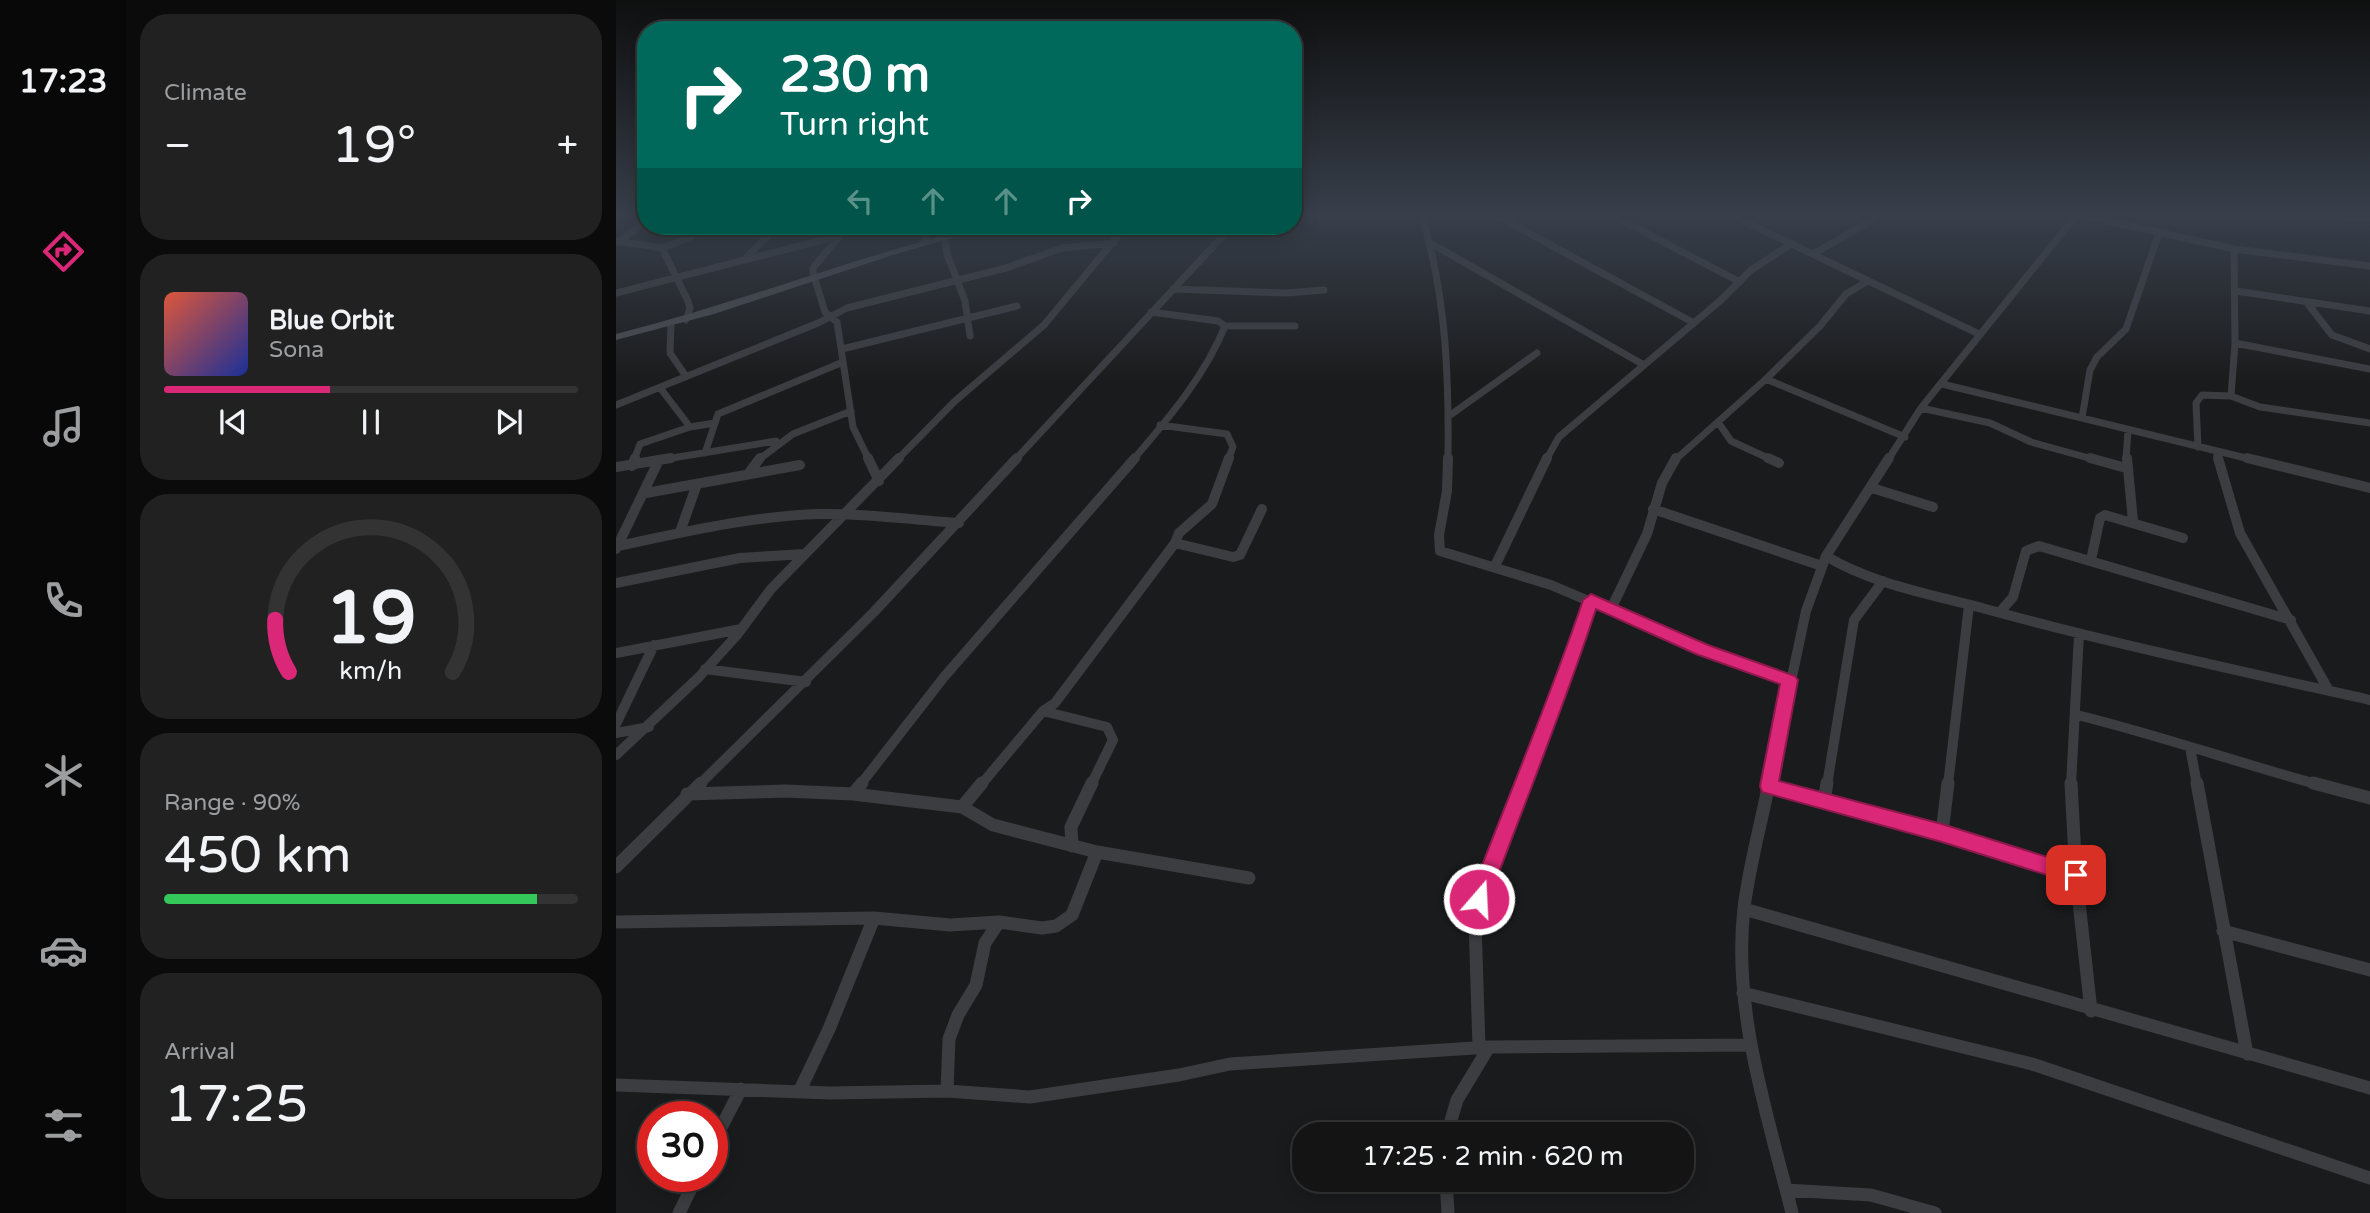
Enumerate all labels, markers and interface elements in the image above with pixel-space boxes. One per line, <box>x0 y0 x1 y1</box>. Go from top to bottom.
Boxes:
text: 230 m <box>780 46 930 105</box>
icon: right <box>665 49 756 140</box>
text: 17:23 <box>19 63 107 101</box>
text: Climate <box>164 79 247 107</box>
text: Turn right <box>780 106 929 144</box>
text: 19° <box>331 114 416 177</box>
text: − <box>164 123 191 169</box>
text: + <box>557 123 578 169</box>
icon: left <box>841 182 879 220</box>
icon: ahead <box>914 182 952 220</box>
icon: ahead <box>987 182 1025 220</box>
icon: right <box>1060 182 1098 220</box>
icon: directions <box>39 227 88 276</box>
text: Blue Orbit <box>269 305 394 336</box>
text: Sona <box>269 336 324 364</box>
icon: music <box>39 402 88 451</box>
icon: previous <box>214 403 252 441</box>
icon: pause <box>352 403 390 441</box>
icon: next <box>490 403 528 441</box>
icon: phone <box>39 576 88 625</box>
text: 19 <box>325 576 417 664</box>
text: km/h <box>340 656 402 686</box>
icon: climate <box>39 751 88 800</box>
text: Range · 90% <box>164 789 300 817</box>
text: 450 km <box>164 824 352 887</box>
pin <box>2046 845 2106 905</box>
icon: arrive <box>2057 856 2095 894</box>
position arrow <box>1442 862 1516 936</box>
icon: car <box>39 926 88 975</box>
text: Arrival <box>164 1038 235 1066</box>
text: 17:25 <box>164 1073 308 1136</box>
icon: filters <box>39 1101 88 1150</box>
speed limit sign: 30 <box>637 1101 728 1192</box>
text: 17:25 · 2 min · 620 m <box>1362 1141 1624 1172</box>

